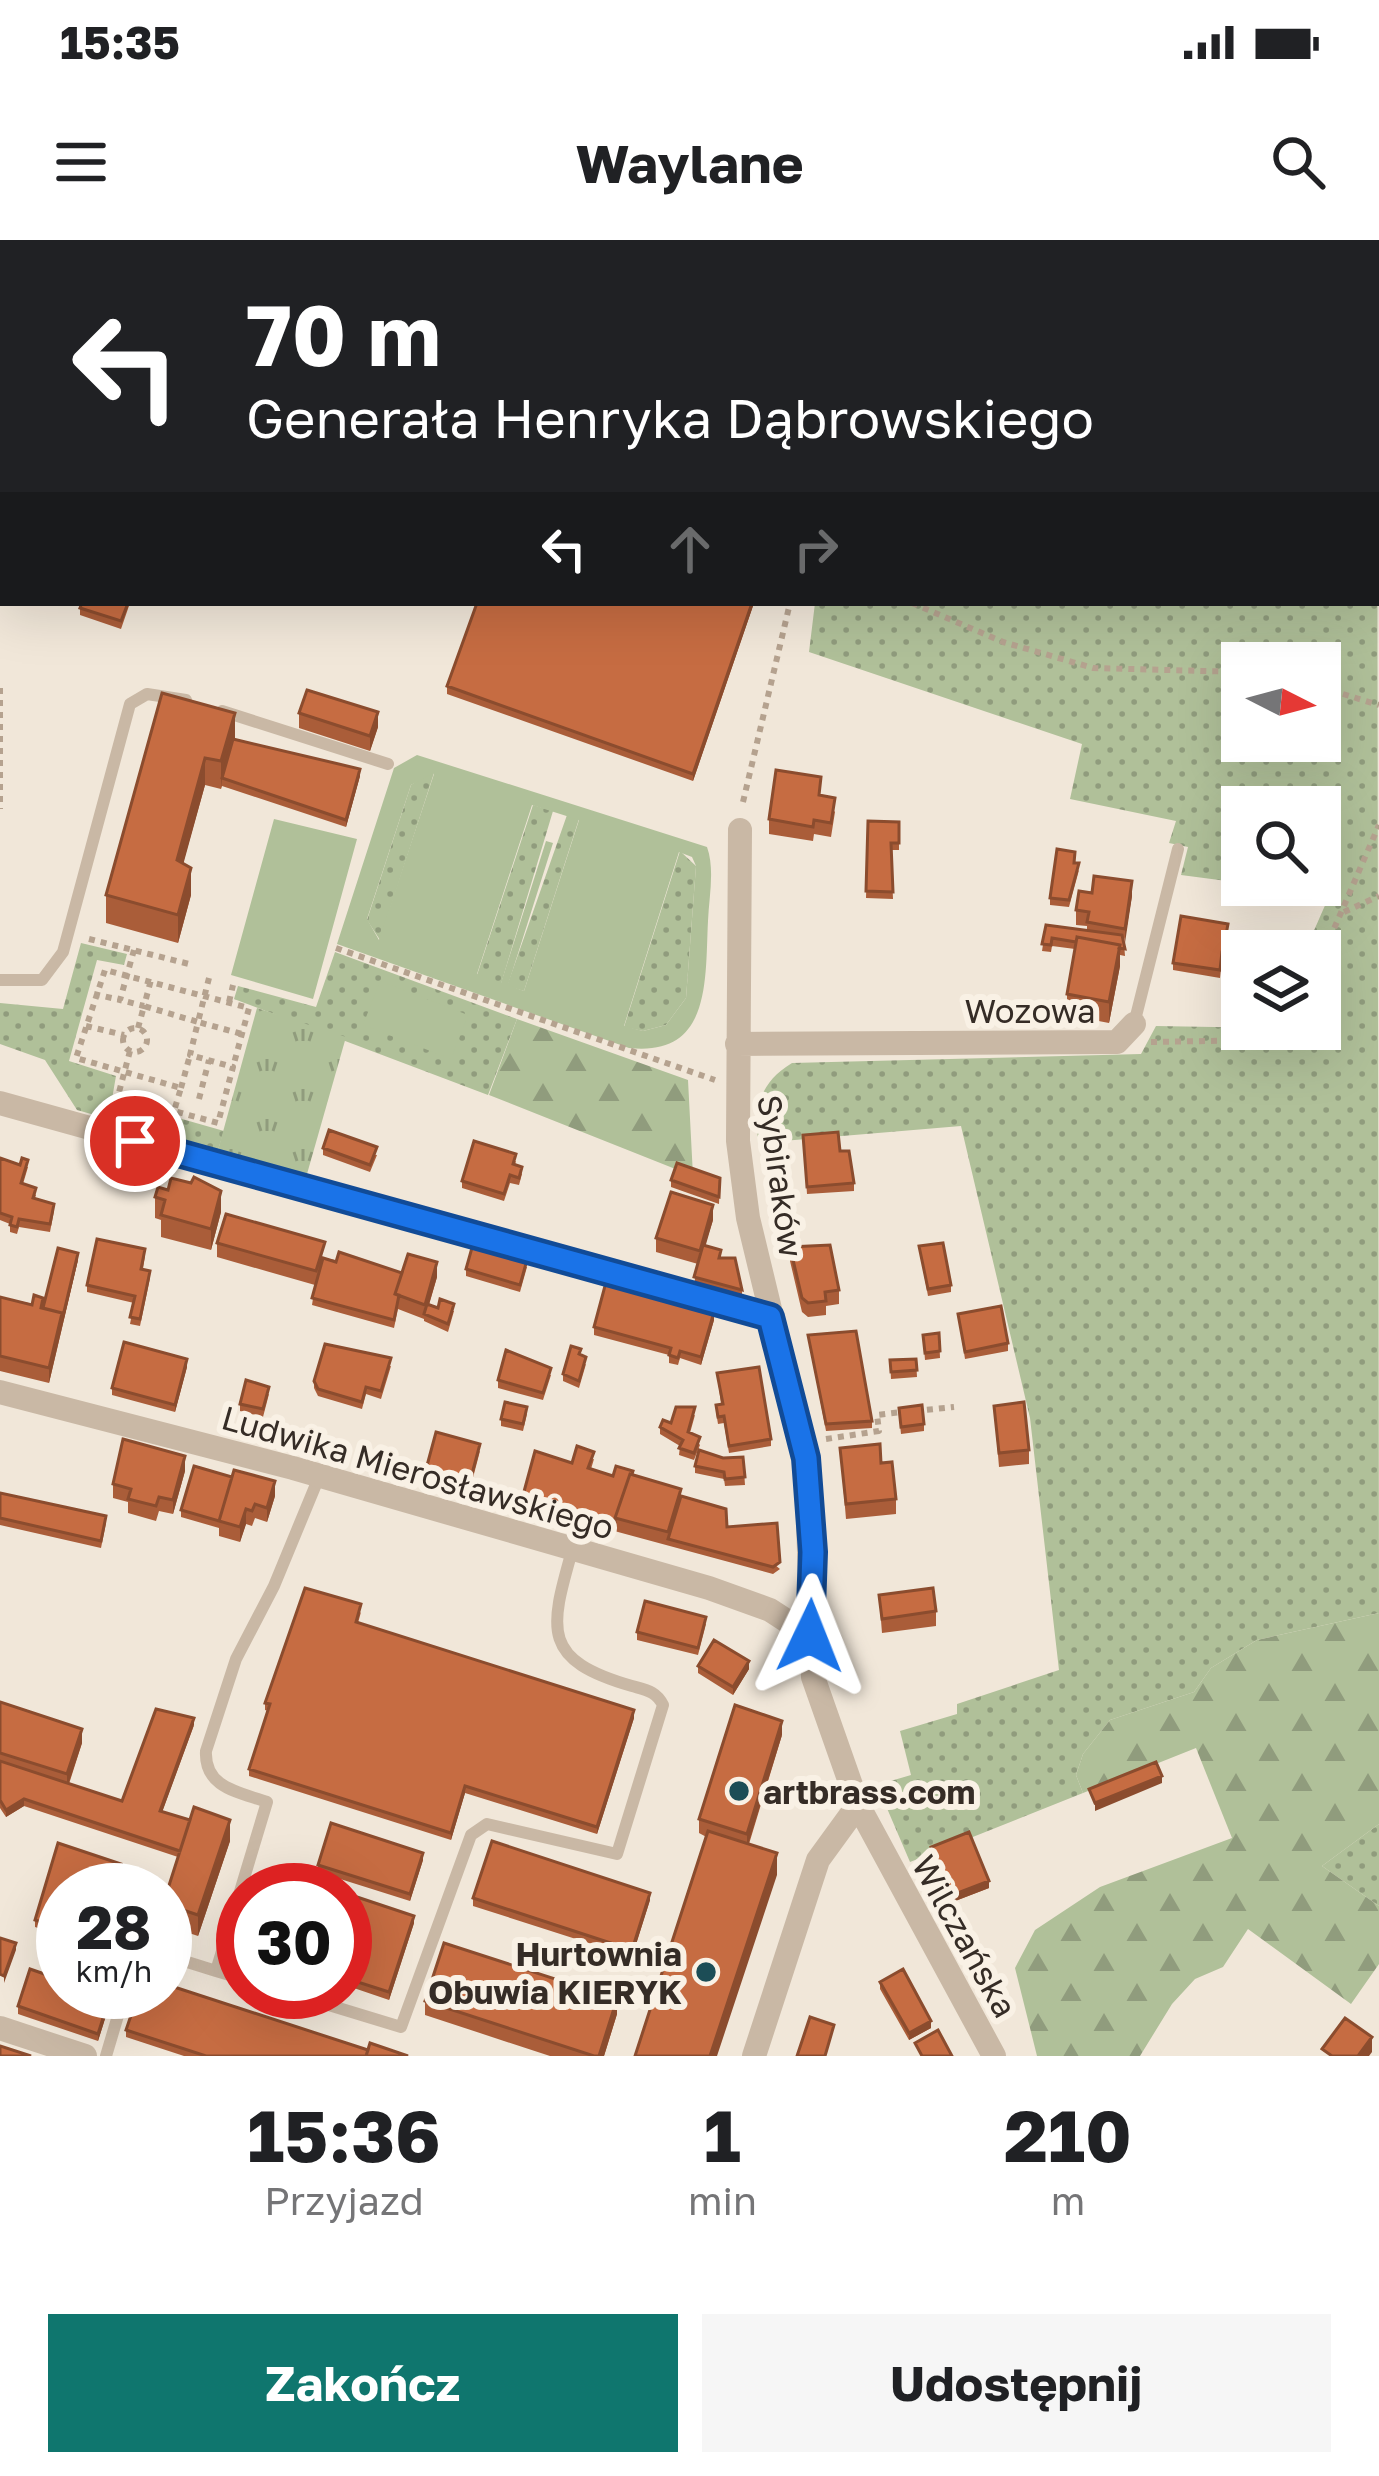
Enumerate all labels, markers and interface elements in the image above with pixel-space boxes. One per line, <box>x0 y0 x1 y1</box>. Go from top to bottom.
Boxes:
text: 15:35 <box>60 15 180 69</box>
icon: menu <box>48 129 114 195</box>
icon: search <box>1265 129 1331 195</box>
text: Waylane <box>575 130 804 195</box>
text: 70 m <box>246 284 441 384</box>
icon: left <box>48 288 204 444</box>
text: Generała Henryka Dąbrowskiego <box>246 385 1094 450</box>
icon: left <box>531 516 597 582</box>
icon: ahead <box>657 516 723 582</box>
icon: right <box>783 516 849 582</box>
north arrow <box>1221 642 1341 762</box>
map controls <box>1221 642 1341 1050</box>
button: search <box>1221 786 1341 906</box>
button: layers <box>1221 930 1341 1050</box>
street label: Wozowa <box>964 991 1096 1030</box>
pin <box>84 1090 186 1192</box>
street label: Sybiraków <box>750 1092 812 1260</box>
icon: arrive <box>102 1108 168 1174</box>
street label: Ludwika Mierosławskiego <box>218 1397 618 1547</box>
position arrow <box>747 1573 873 1699</box>
place label: artbrass.com <box>763 1772 975 1811</box>
marker: artbrass.com <box>726 1778 752 1804</box>
street label: Wilczańska <box>905 1848 1025 2024</box>
speed limit sign: 30 <box>216 1863 372 2019</box>
text: 28 <box>76 1890 151 1962</box>
place label: Hurtownia Obuwia KIERYK <box>428 1934 682 2011</box>
text: km/h <box>76 1953 152 1989</box>
marker: Hurtownia Obuwia KIERYK <box>693 1959 719 1985</box>
text: 15:36 <box>247 2091 441 2178</box>
text: 1 <box>704 2091 741 2178</box>
text: 210 <box>1004 2091 1132 2178</box>
text: Przyjazd <box>264 2177 424 2224</box>
text: min <box>688 2177 757 2224</box>
text: m <box>1051 2177 1085 2224</box>
button: Zakończ <box>48 2314 678 2452</box>
button: Udostępnij <box>702 2314 1331 2452</box>

